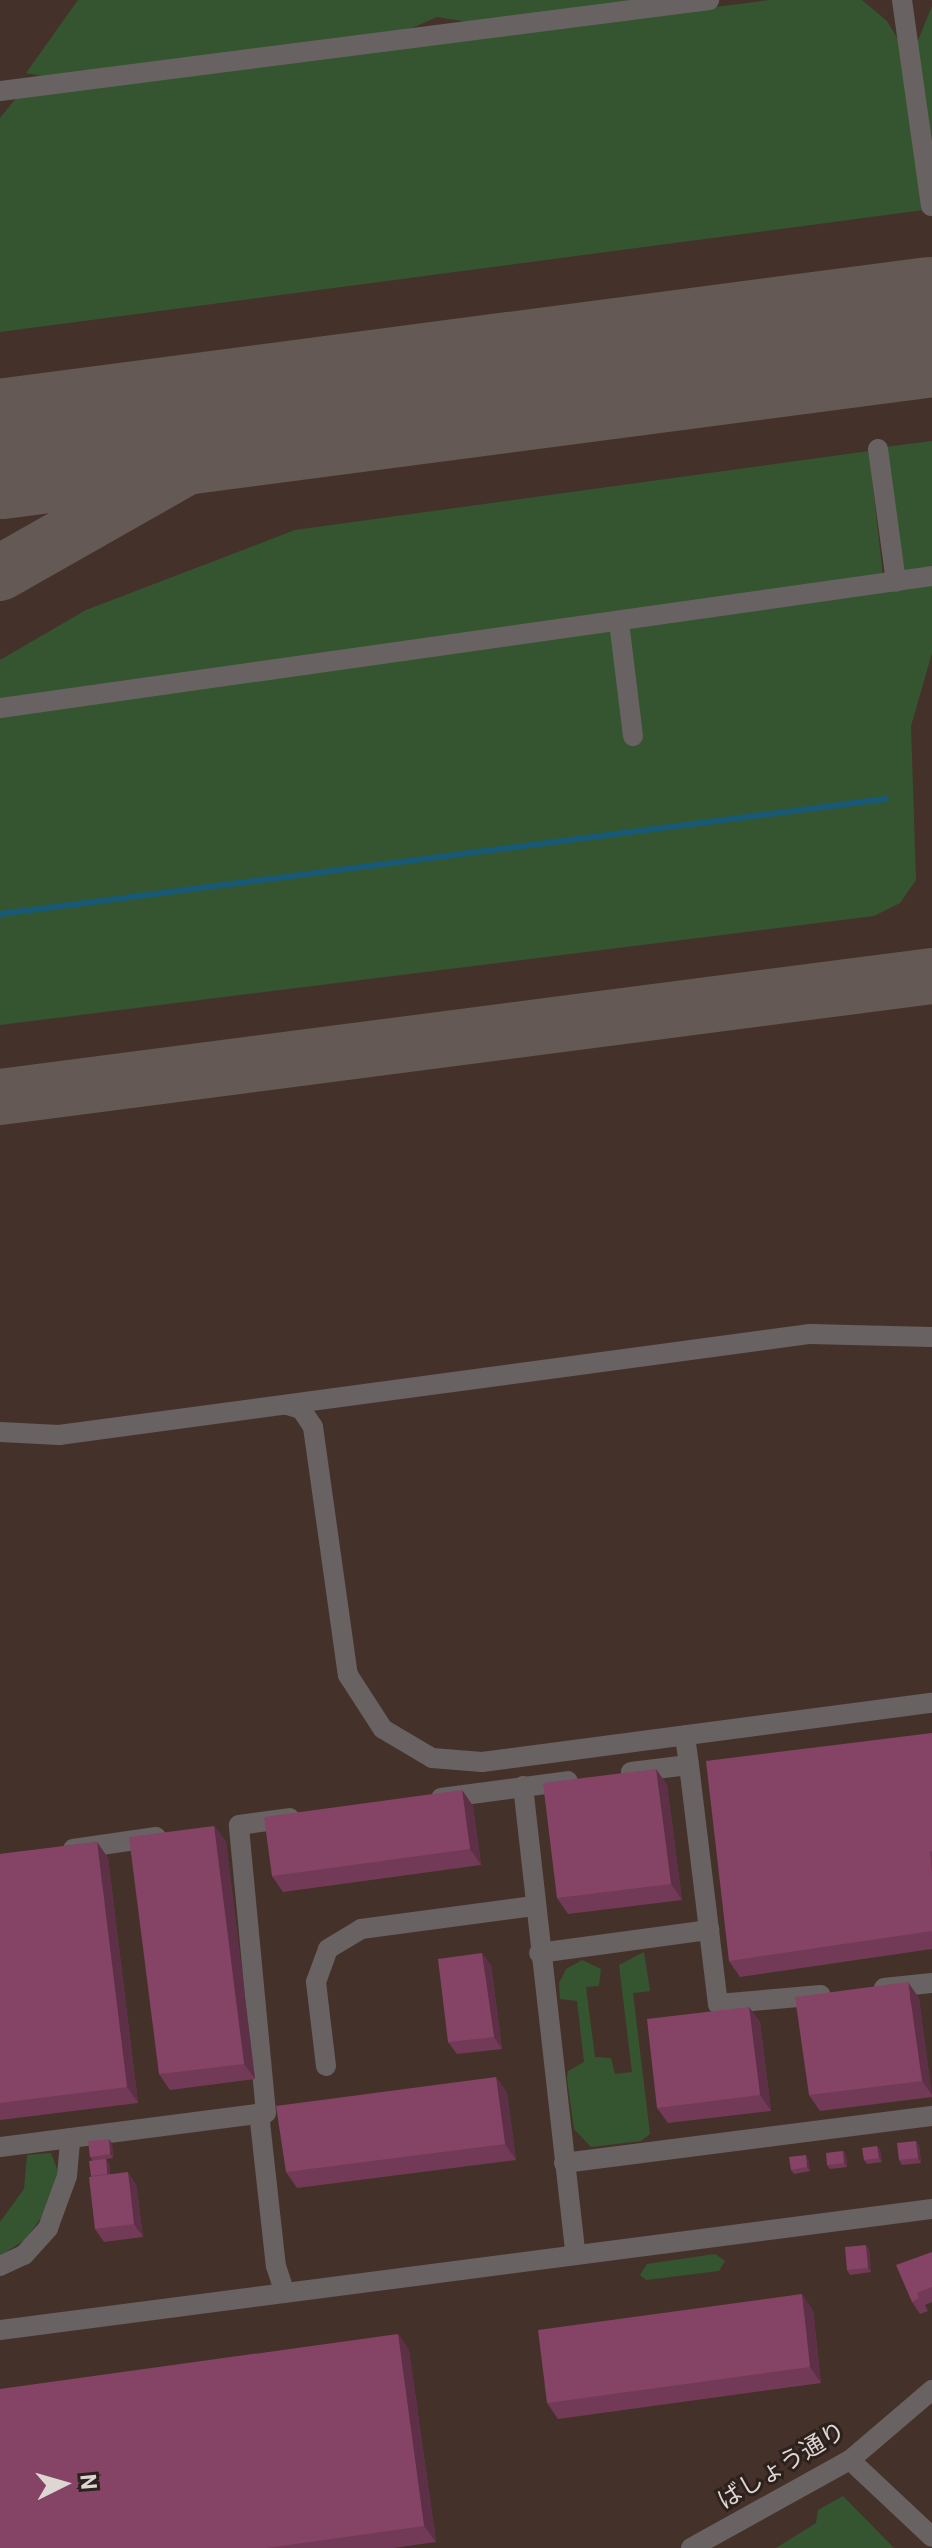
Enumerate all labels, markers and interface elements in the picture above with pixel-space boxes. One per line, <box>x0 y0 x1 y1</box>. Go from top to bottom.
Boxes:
street label: ばしょう通り <box>713 2417 851 2515</box>
north arrow <box>24 2444 104 2524</box>
text: N <box>75 2473 102 2491</box>

